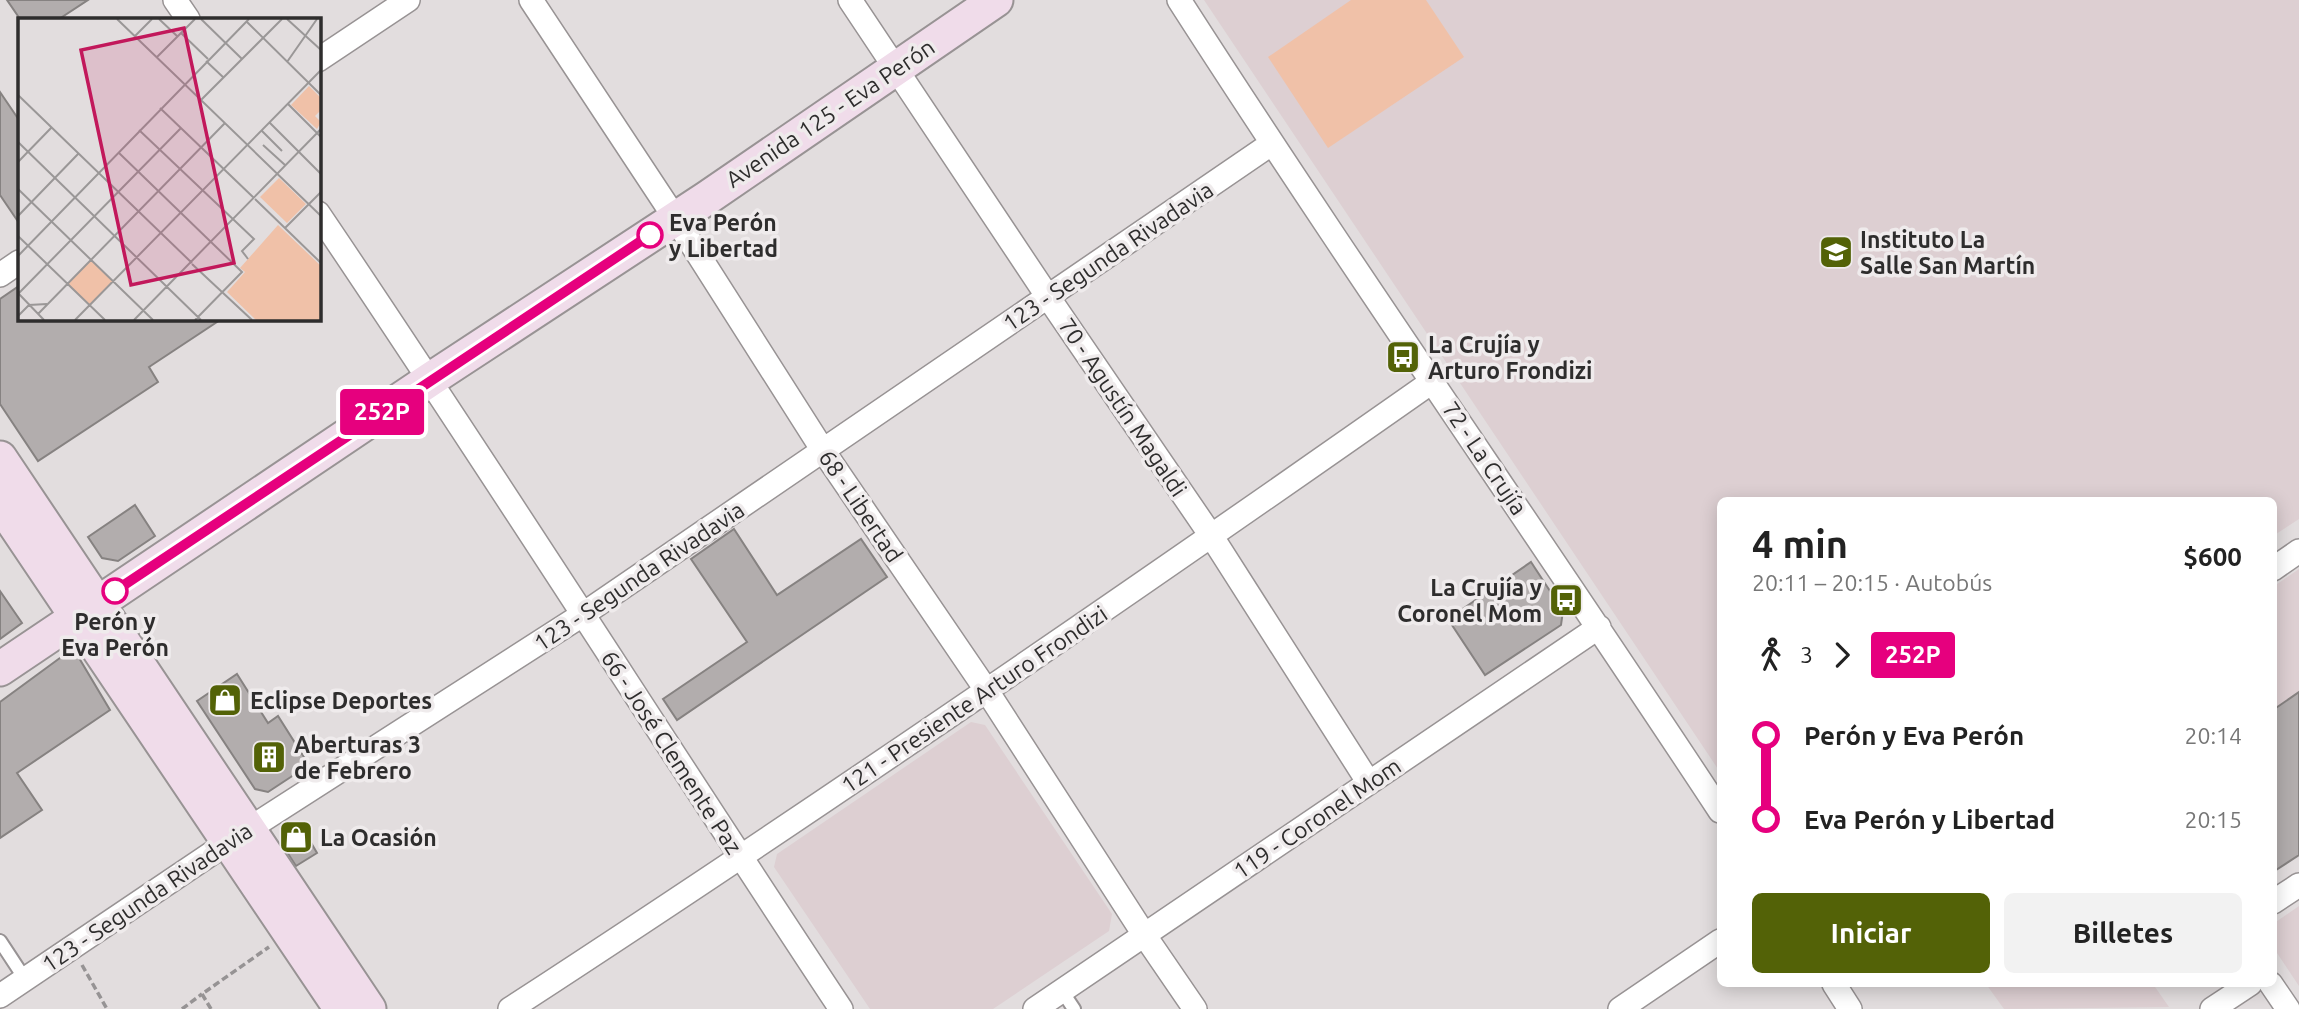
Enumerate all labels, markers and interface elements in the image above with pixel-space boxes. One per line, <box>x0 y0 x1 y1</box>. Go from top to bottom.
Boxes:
inset map <box>18 18 320 320</box>
street label: Avenida 125 - Eva Perón <box>721 34 939 192</box>
street label: 123 - Segunda Rivadavia <box>998 176 1218 336</box>
place label: Eva Perón y Libertad <box>669 210 778 261</box>
marker: Eva Perón y Libertad <box>637 222 663 248</box>
place label: Instituto La Salle San Martín <box>1860 227 2035 278</box>
school or university icon: Instituto La Salle San Martín <box>1817 233 1855 271</box>
street label: 70 - Agustín Magaldi <box>1054 313 1192 501</box>
place label: La Crujía y Arturo Frondizi <box>1428 332 1592 383</box>
bus stop icon: La Crujía y Arturo Frondizi <box>1384 338 1422 376</box>
line badge: 252P <box>333 389 431 435</box>
street label: 72 - La Crujía <box>1438 397 1532 519</box>
text: 252P <box>354 398 410 425</box>
street label: 68 - Libertad <box>814 445 908 567</box>
street label: 123 - Segunda Rivadavia <box>529 496 749 656</box>
text: 4 min <box>1752 523 1848 565</box>
text: $600 <box>2183 542 2242 571</box>
text: 20:11 – 20:15 · Autobús <box>1752 570 1992 595</box>
place label: La Crujía y Coronel Mom <box>1397 575 1542 626</box>
marker: Perón y Eva Perón <box>102 578 128 604</box>
bus stop icon: La Crujía y Coronel Mom <box>1547 581 1585 619</box>
street label: 121 - Presiente Arturo Frondizi <box>836 601 1112 797</box>
place label: Perón y Eva Perón <box>61 609 169 660</box>
icon: walk <box>1752 636 1790 674</box>
icon: forward <box>1823 636 1861 674</box>
text: 252P <box>1885 641 1941 668</box>
text: 3 <box>1800 642 1813 667</box>
street label: 66 - José Clemente Paz <box>597 646 747 858</box>
shop icon: Eclipse Deportes <box>206 681 244 719</box>
place label: Eclipse Deportes <box>250 688 432 713</box>
text: Perón y Eva Perón <box>1804 721 2024 750</box>
text: 20:14 <box>2184 723 2242 748</box>
place label: Aberturas 3 de Febrero <box>294 732 421 783</box>
building icon: Aberturas 3 de Febrero <box>250 738 288 776</box>
street label: 119 - Coronel Mom <box>1229 753 1405 883</box>
text: Eva Perón y Libertad <box>1804 805 2055 834</box>
text: 20:15 <box>2184 807 2242 832</box>
street label: 123 - Segunda Rivadavia <box>37 817 257 977</box>
shop icon: La Ocasión <box>277 818 315 856</box>
place label: La Ocasión <box>320 825 437 850</box>
button: Iniciar <box>1752 893 1990 973</box>
button: Billetes <box>2004 893 2242 973</box>

